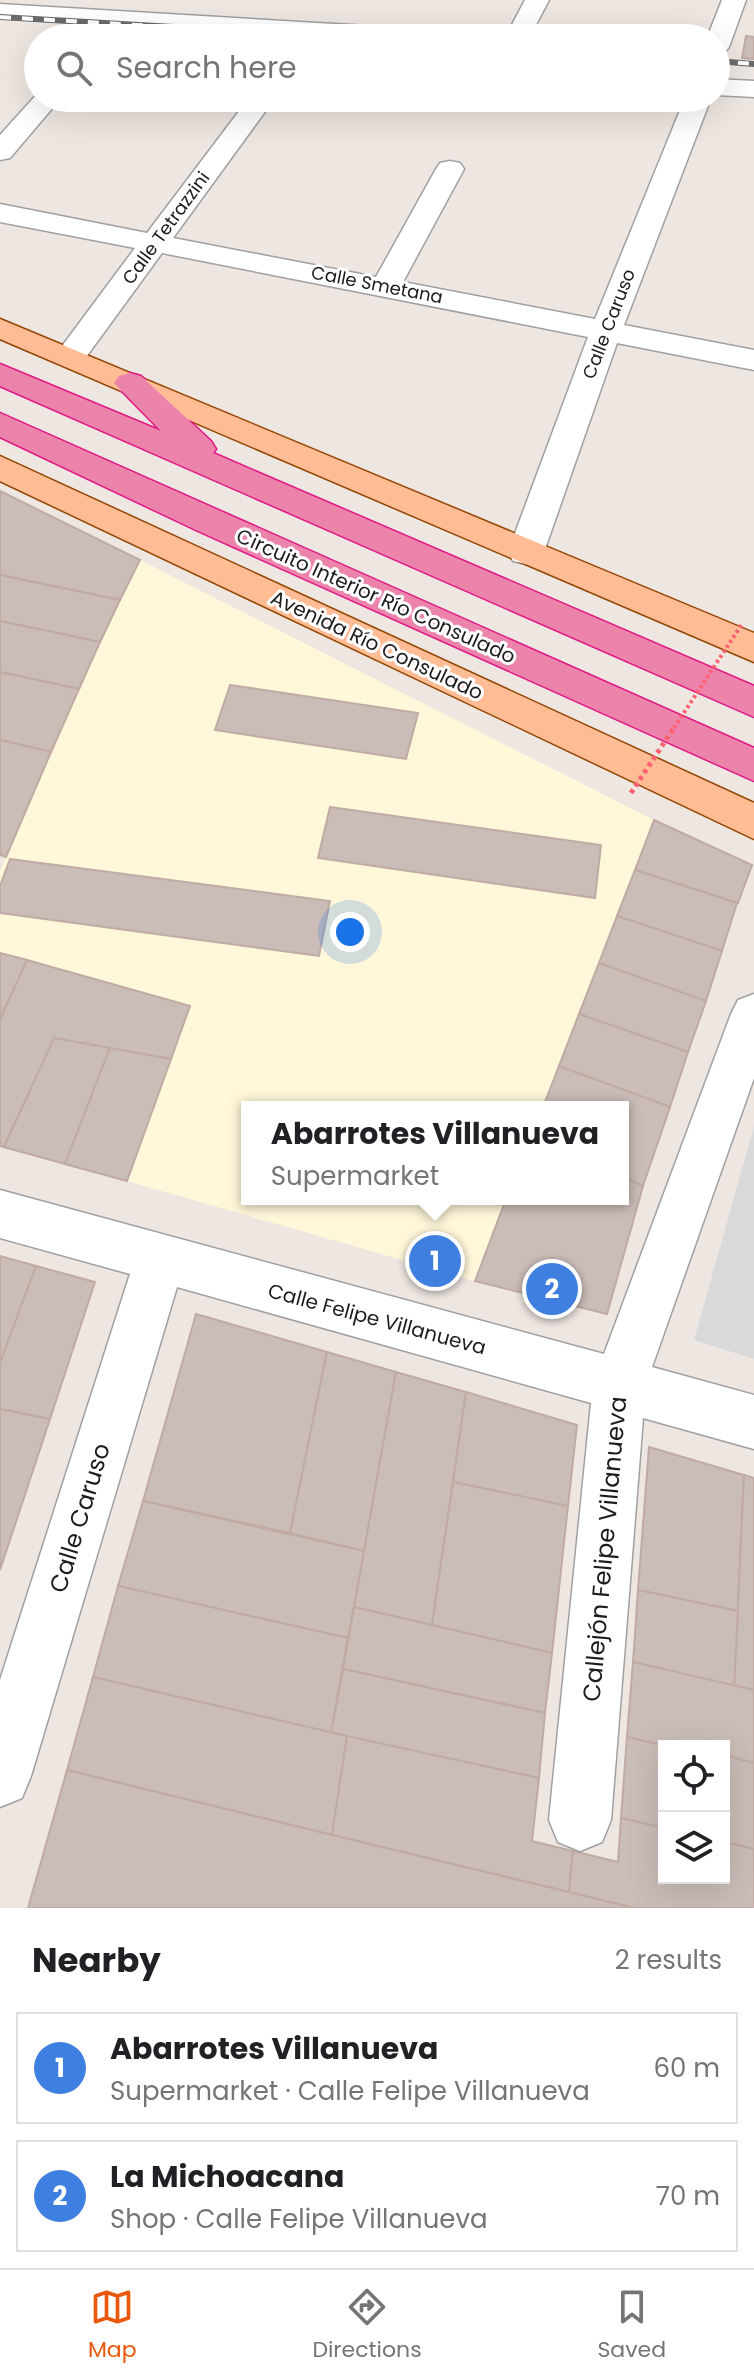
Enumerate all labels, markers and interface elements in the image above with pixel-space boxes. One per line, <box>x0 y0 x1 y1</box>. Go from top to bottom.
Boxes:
search box <box>24 24 730 112</box>
icon: search <box>52 46 96 90</box>
text: Search here <box>116 46 297 89</box>
street label: Calle Tetrazzini <box>116 166 215 289</box>
street label: Calle Smetana <box>309 259 445 310</box>
street label: Calle Caruso <box>576 265 641 382</box>
street label: Circuito Interior Río Consulado <box>232 522 520 670</box>
street label: Avenida Río Consulado <box>266 583 488 707</box>
your location <box>330 912 370 952</box>
popup <box>241 1101 629 1205</box>
text: Abarrotes Villanueva <box>271 1112 599 1155</box>
text: Supermarket <box>271 1158 439 1194</box>
pin: 1 <box>409 1231 461 1291</box>
pin: 2 <box>526 1259 578 1319</box>
street label: Calle Felipe Villanueva <box>265 1276 489 1362</box>
street label: Callejón Felipe Villanueva <box>575 1395 634 1703</box>
street label: Calle Caruso <box>41 1439 118 1597</box>
map controls <box>658 1740 730 1884</box>
button: locate <box>658 1740 730 1812</box>
button: layers <box>658 1812 730 1884</box>
text: Nearby <box>32 1936 161 1984</box>
text: 2 results <box>615 1942 722 1978</box>
text: Abarrotes Villanueva <box>110 2027 438 2070</box>
text: 1 <box>55 2050 65 2086</box>
text: 60 m <box>653 2050 720 2086</box>
text: Supermarket · Calle Felipe Villanueva <box>110 2073 590 2109</box>
text: La Michoacana <box>110 2155 344 2198</box>
text: 2 <box>53 2178 67 2214</box>
text: 70 m <box>656 2178 720 2214</box>
text: Shop · Calle Felipe Villanueva <box>110 2201 488 2237</box>
tab: Map <box>88 2285 137 2366</box>
tab: Directions <box>312 2285 422 2366</box>
tab: Saved <box>597 2285 666 2366</box>

